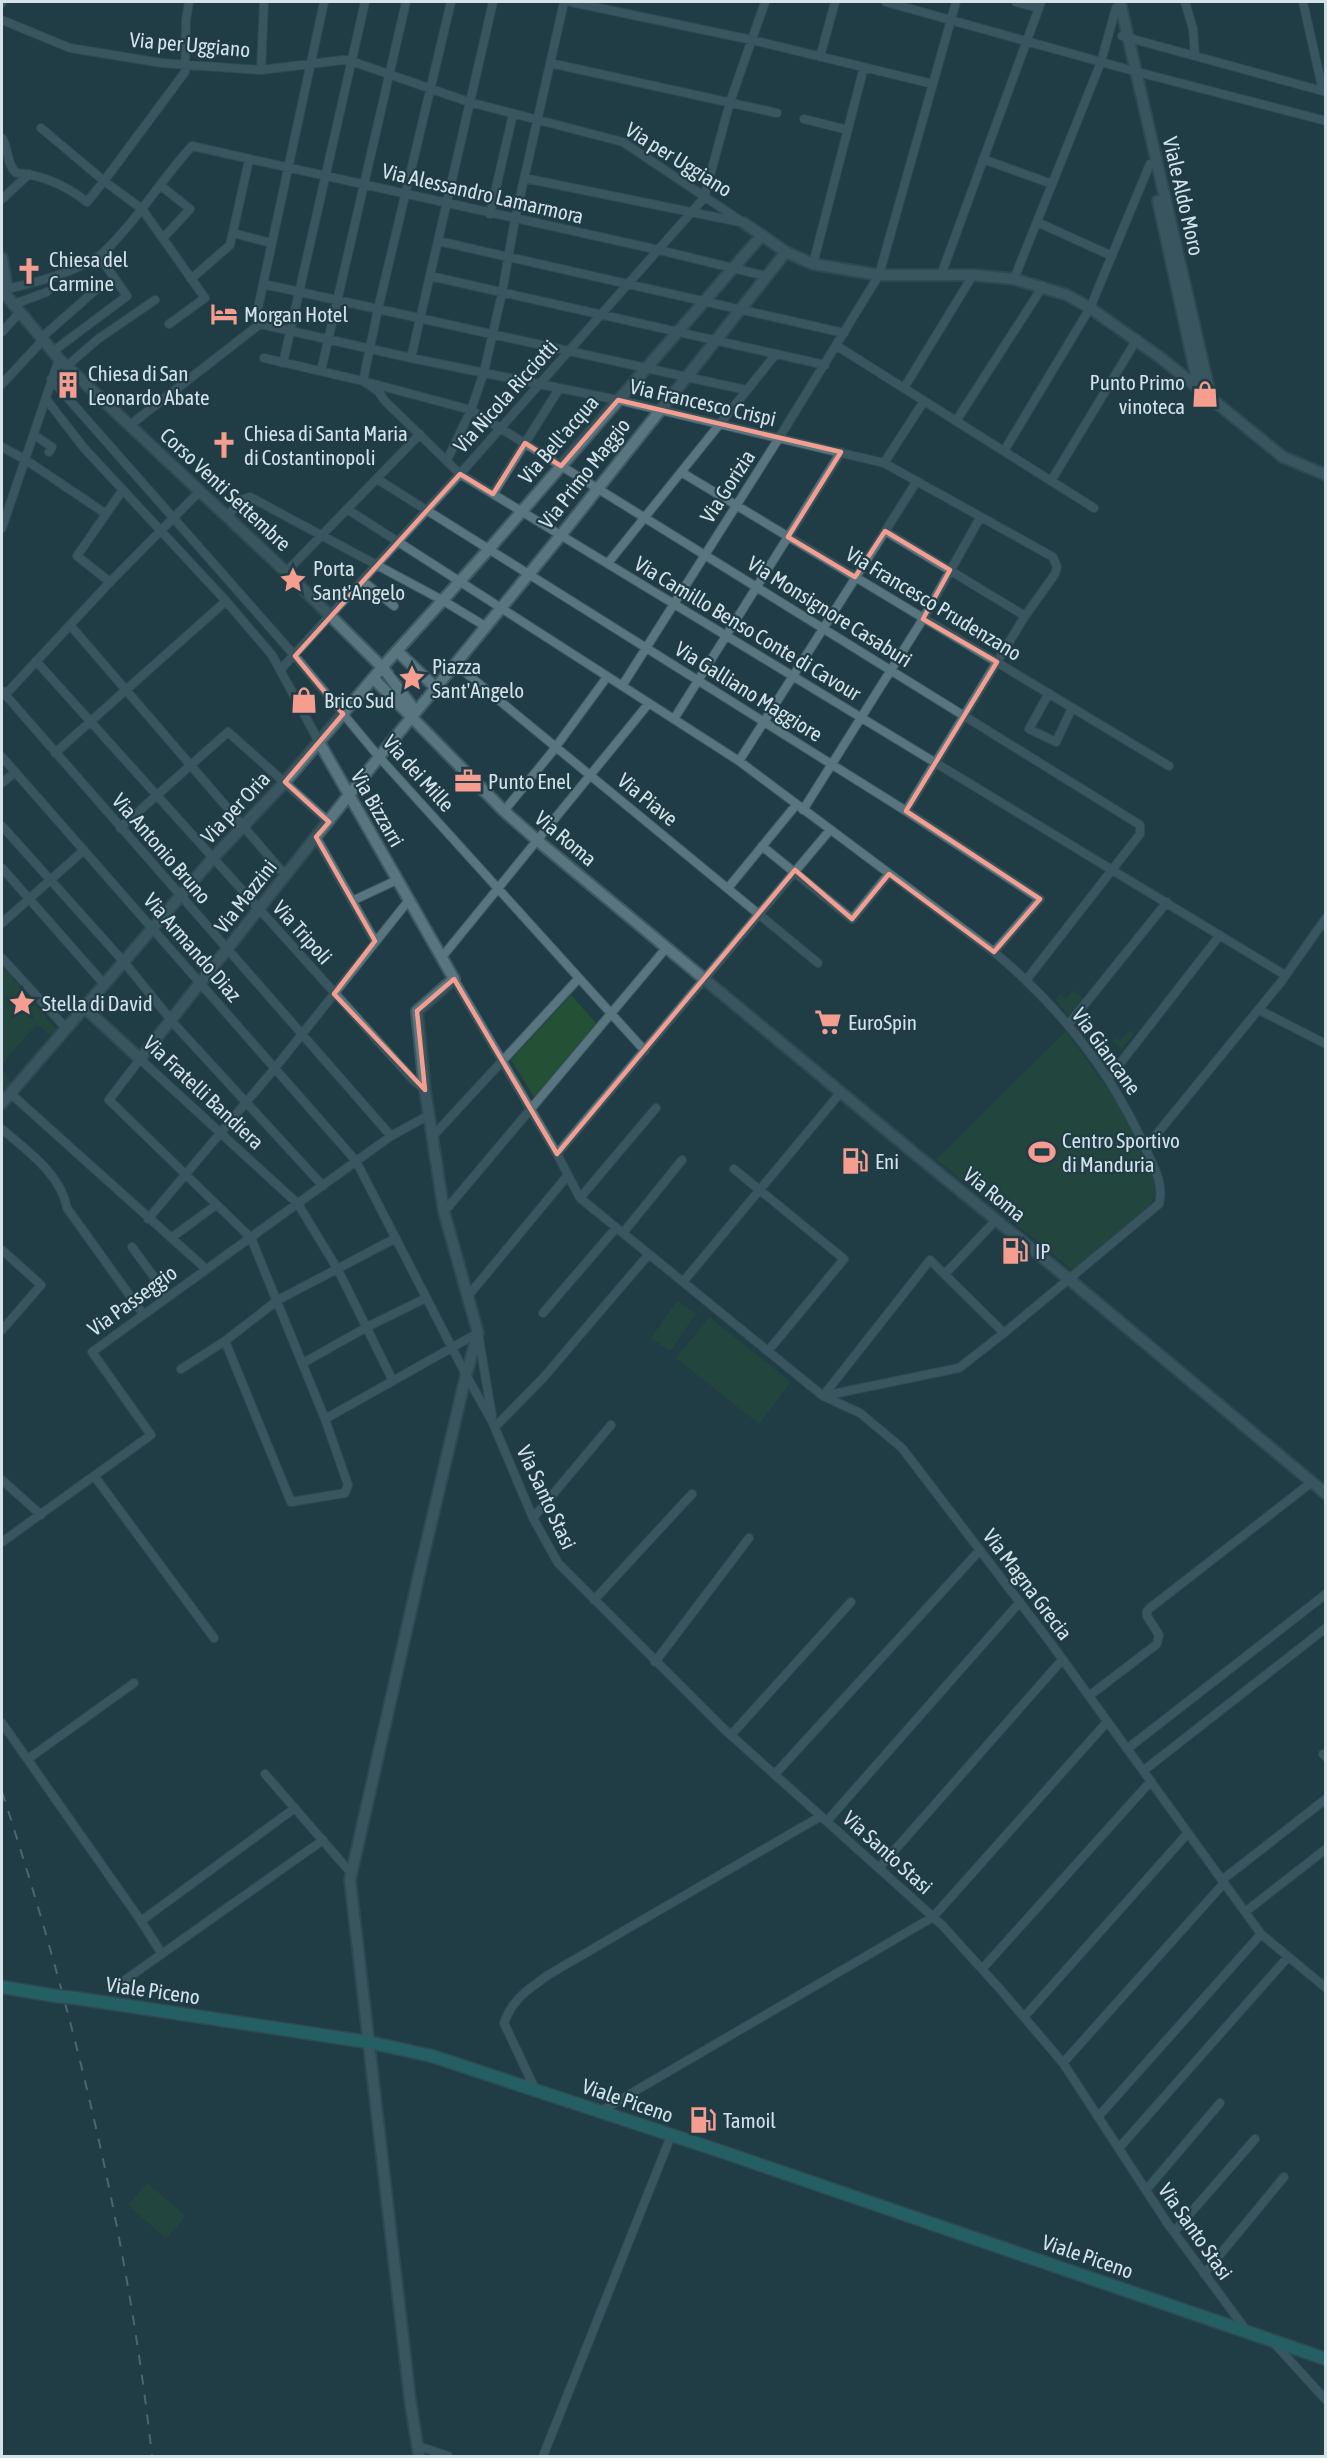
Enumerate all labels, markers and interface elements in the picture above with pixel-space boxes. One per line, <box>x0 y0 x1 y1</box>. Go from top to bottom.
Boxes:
street label: Via per Uggiano <box>129 27 251 61</box>
street label: Via per Uggiano <box>621 117 737 201</box>
street label: Viale Aldo Moro <box>1159 134 1209 258</box>
street label: Via Alessandro Lamarmora <box>380 158 586 228</box>
place label: Chiesa del Carmine <box>49 247 129 295</box>
church icon: Chiesa del Carmine <box>14 256 44 286</box>
hotel icon: Morgan Hotel <box>209 299 239 329</box>
place label: Morgan Hotel <box>244 302 348 326</box>
street label: Via Nicola Ricciotti <box>448 335 562 457</box>
place label: Chiesa di San Leonardo Abate <box>88 361 210 409</box>
building icon: Chiesa di San Leonardo Abate <box>53 370 83 400</box>
place label: Punto Primo vinoteca <box>1089 370 1185 418</box>
street label: Via Francesco Crispi <box>627 373 779 431</box>
shop icon: Punto Primo vinoteca <box>1190 379 1220 409</box>
street label: Via Bell'acqua <box>513 390 603 488</box>
street label: Via Primo Maggio <box>534 413 634 533</box>
place label: Chiesa di Santa Maria di Costantinopoli <box>244 421 408 469</box>
street label: Corso Venti Settembre <box>156 422 296 556</box>
church icon: Chiesa di Santa Maria di Costantinopoli <box>209 430 239 460</box>
street label: Via Gorizia <box>695 445 759 527</box>
street label: Via Francesco Prudenzano <box>842 541 1026 665</box>
street label: Via Camillo Benso Conte di Cavour <box>631 551 866 706</box>
street label: Via Monsignore Casaburi <box>743 551 917 671</box>
place label: Porta Sant'Angelo <box>313 556 405 604</box>
place icon: Porta Sant'Angelo <box>278 565 308 595</box>
street label: Via Galliano Maggiore <box>671 636 827 746</box>
place label: Piazza Sant'Angelo <box>432 654 524 702</box>
place icon: Piazza Sant'Angelo <box>397 663 427 693</box>
shop icon: Brico Sud <box>289 685 319 715</box>
place label: Brico Sud <box>324 688 394 712</box>
street label: Via dei Mille <box>379 730 459 816</box>
street label: Via Bizzarri <box>346 765 410 851</box>
street label: Via per Oria <box>196 766 274 848</box>
office icon: Punto Enel <box>453 766 483 796</box>
street label: Via Piave <box>613 768 683 830</box>
place label: Punto Enel <box>488 769 572 793</box>
street label: Via Antonio Bruno <box>108 788 216 908</box>
street label: Via Roma <box>530 805 602 871</box>
street label: Via Mazzini <box>209 855 281 937</box>
street label: Via Armando Diaz <box>139 888 247 1006</box>
street label: Via Tripoli <box>268 895 338 969</box>
place icon: Stella di David <box>7 988 37 1018</box>
place label: Stella di David <box>42 991 153 1015</box>
street label: Via Giancane <box>1068 1003 1146 1099</box>
supermarket icon: EuroSpin <box>813 1007 843 1037</box>
place label: EuroSpin <box>848 1010 917 1034</box>
street label: Via Fratelli Bandiera <box>139 1030 269 1154</box>
place label: Centro Sportivo di Manduria <box>1062 1128 1180 1176</box>
sports icon: Centro Sportivo di Manduria <box>1027 1137 1057 1167</box>
fuel station icon: Eni <box>840 1146 870 1176</box>
place label: Eni <box>875 1149 899 1173</box>
street label: Via Roma <box>959 1162 1031 1226</box>
fuel station icon: IP <box>1000 1236 1030 1266</box>
place label: IP <box>1035 1239 1051 1263</box>
street label: Via Passeggio <box>83 1260 181 1340</box>
street label: Via Santo Stasi <box>512 1441 582 1553</box>
street label: Via Magna Grecia <box>979 1524 1077 1644</box>
street label: Via Santo Stasi <box>838 1806 938 1898</box>
street label: Viale Piceno <box>104 1972 202 2008</box>
street label: Viale Piceno <box>579 2073 677 2127</box>
fuel station icon: Tamoil <box>688 2105 718 2135</box>
place label: Tamoil <box>723 2108 776 2132</box>
street label: Via Santo Stasi <box>1154 2178 1238 2284</box>
street label: Viale Piceno <box>1039 2229 1137 2283</box>

